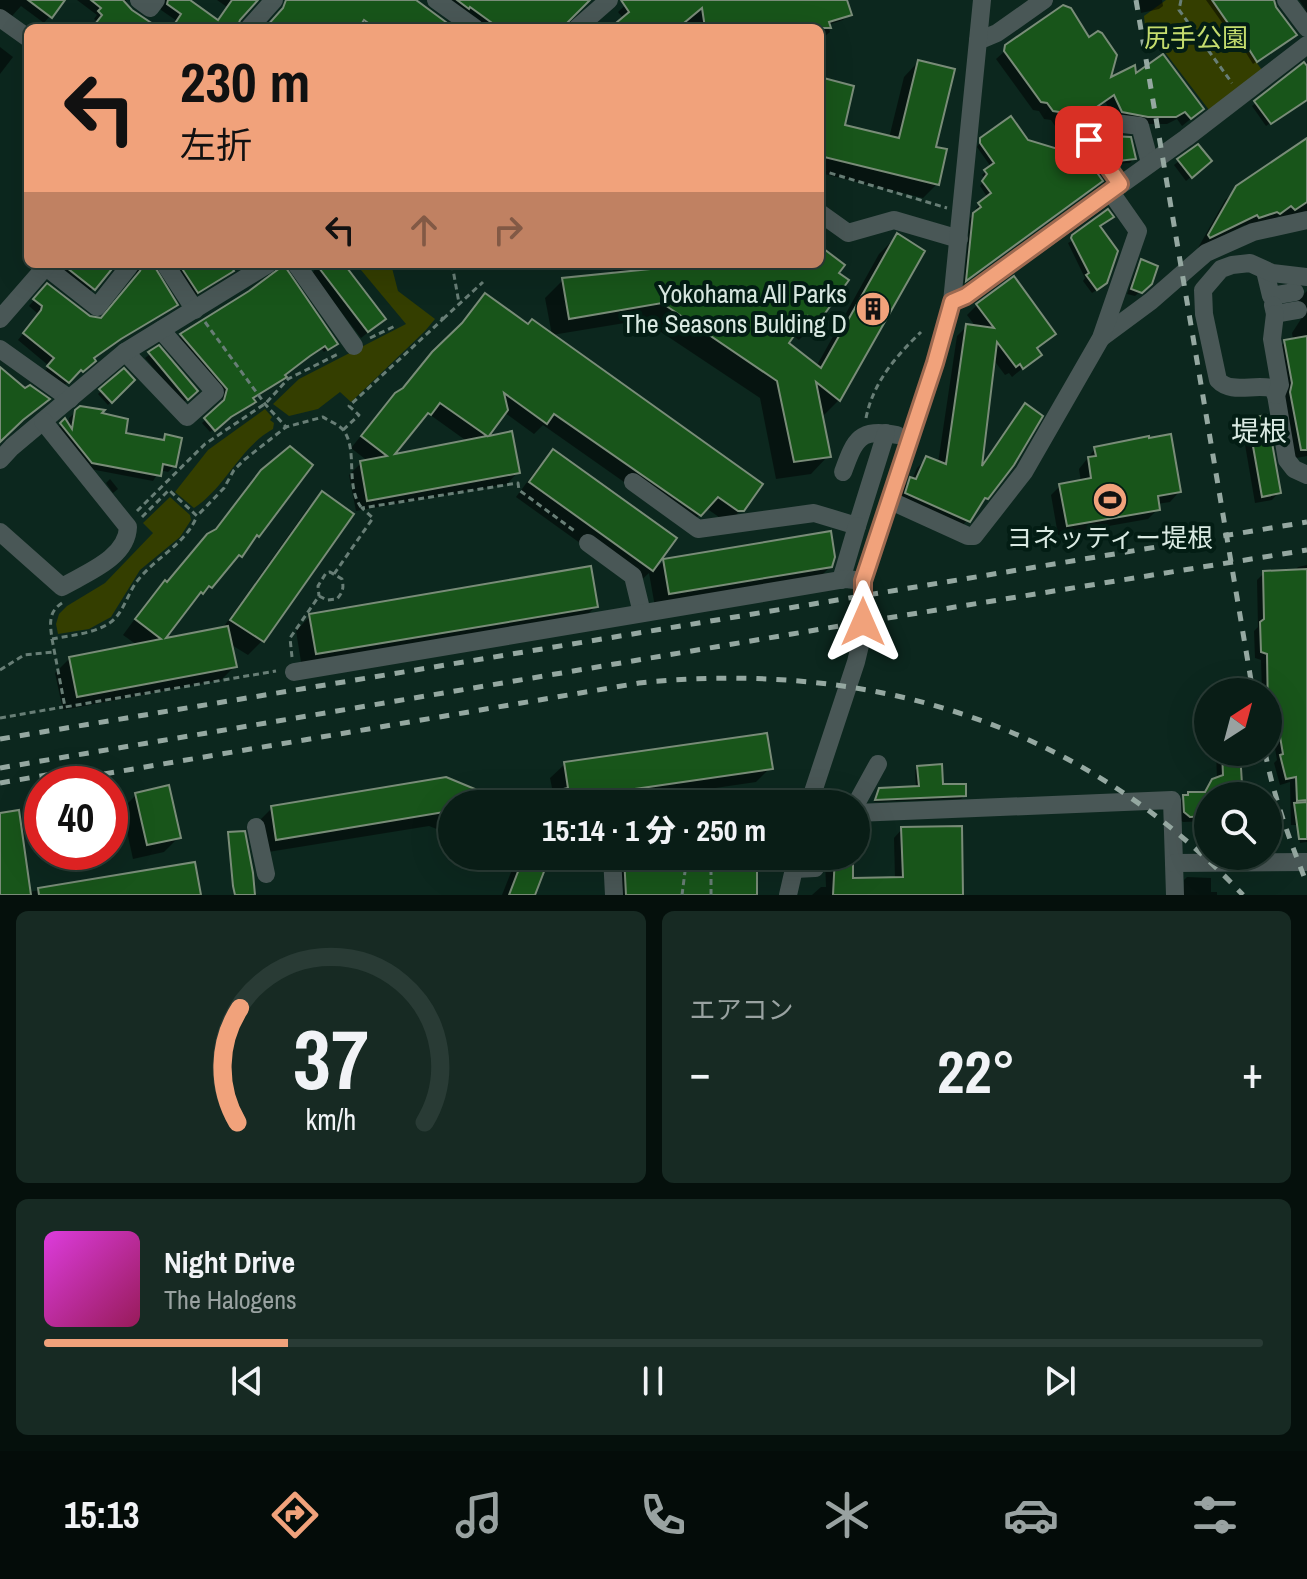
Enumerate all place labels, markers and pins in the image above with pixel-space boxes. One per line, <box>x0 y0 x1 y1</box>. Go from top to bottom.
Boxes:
pin <box>1055 106 1123 174</box>
place label: Yokohama All Parks The Seasons Bulding D <box>622 276 847 341</box>
building icon: Yokohama All Parks The Seasons Bulding D <box>854 290 892 328</box>
sports icon: ヨネッティー堤根 <box>1091 481 1129 519</box>
place label: ヨネッティー堤根 <box>1007 520 1213 555</box>

